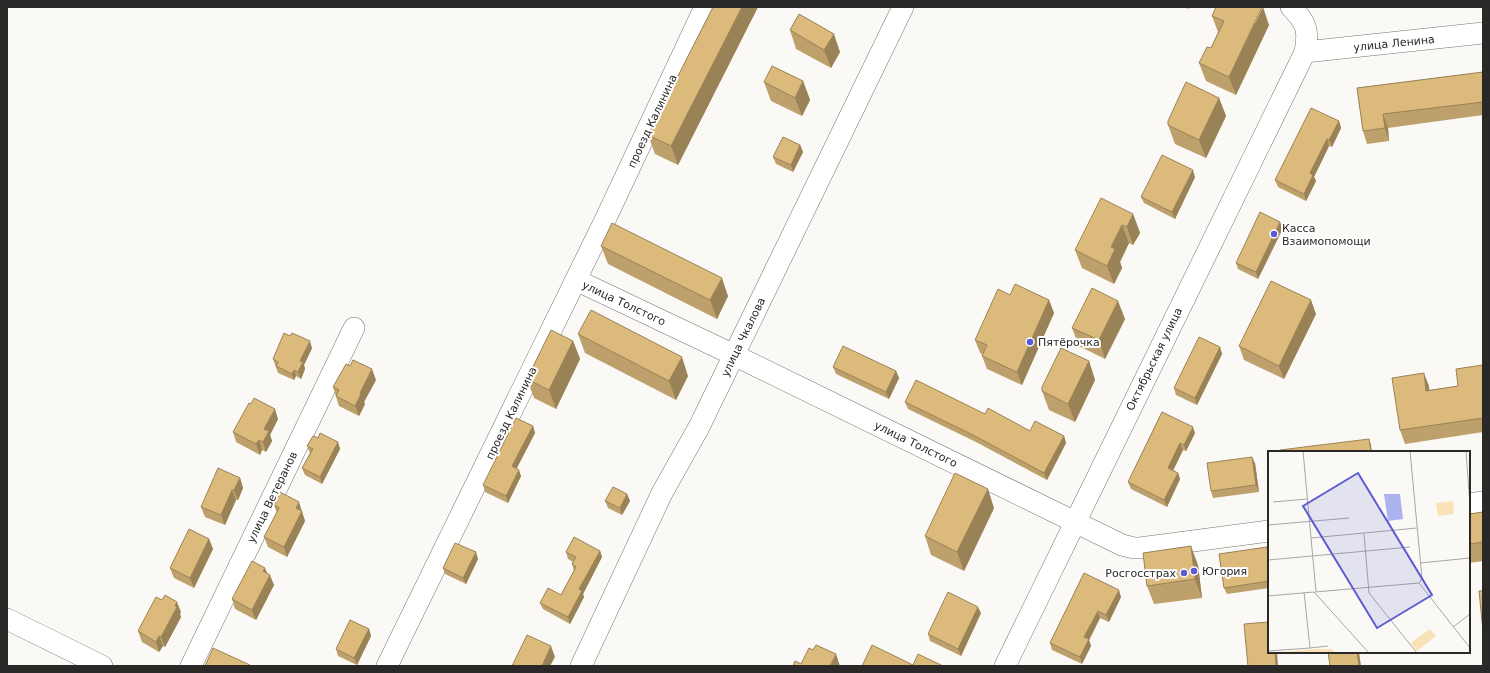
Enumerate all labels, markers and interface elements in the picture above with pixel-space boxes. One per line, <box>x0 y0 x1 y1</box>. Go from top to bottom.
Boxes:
street label: улица Ленина <box>1353 33 1435 54</box>
street label: проезд Калинина <box>625 72 680 170</box>
place label: Касса Взаимопомощи <box>1282 222 1371 248</box>
marker: Касса Взаимопомощи <box>1269 229 1279 239</box>
street label: улица Толстого <box>580 278 668 329</box>
street label: улица Чкалова <box>719 296 768 379</box>
street label: Октябрьская улица <box>1124 306 1185 413</box>
place label: Пятёрочка <box>1038 336 1100 349</box>
marker: Пятёрочка <box>1025 337 1035 347</box>
street label: проезд Калинина <box>483 365 540 462</box>
street label: улица Толстого <box>872 419 960 470</box>
street label: улица Ветеранов <box>245 449 300 545</box>
inset map <box>1268 451 1470 653</box>
place label: Югория <box>1202 565 1247 578</box>
marker: Югория <box>1189 566 1199 576</box>
place label: Росгосстрах <box>1105 567 1176 580</box>
marker: Росгосстрах <box>1179 568 1189 578</box>

